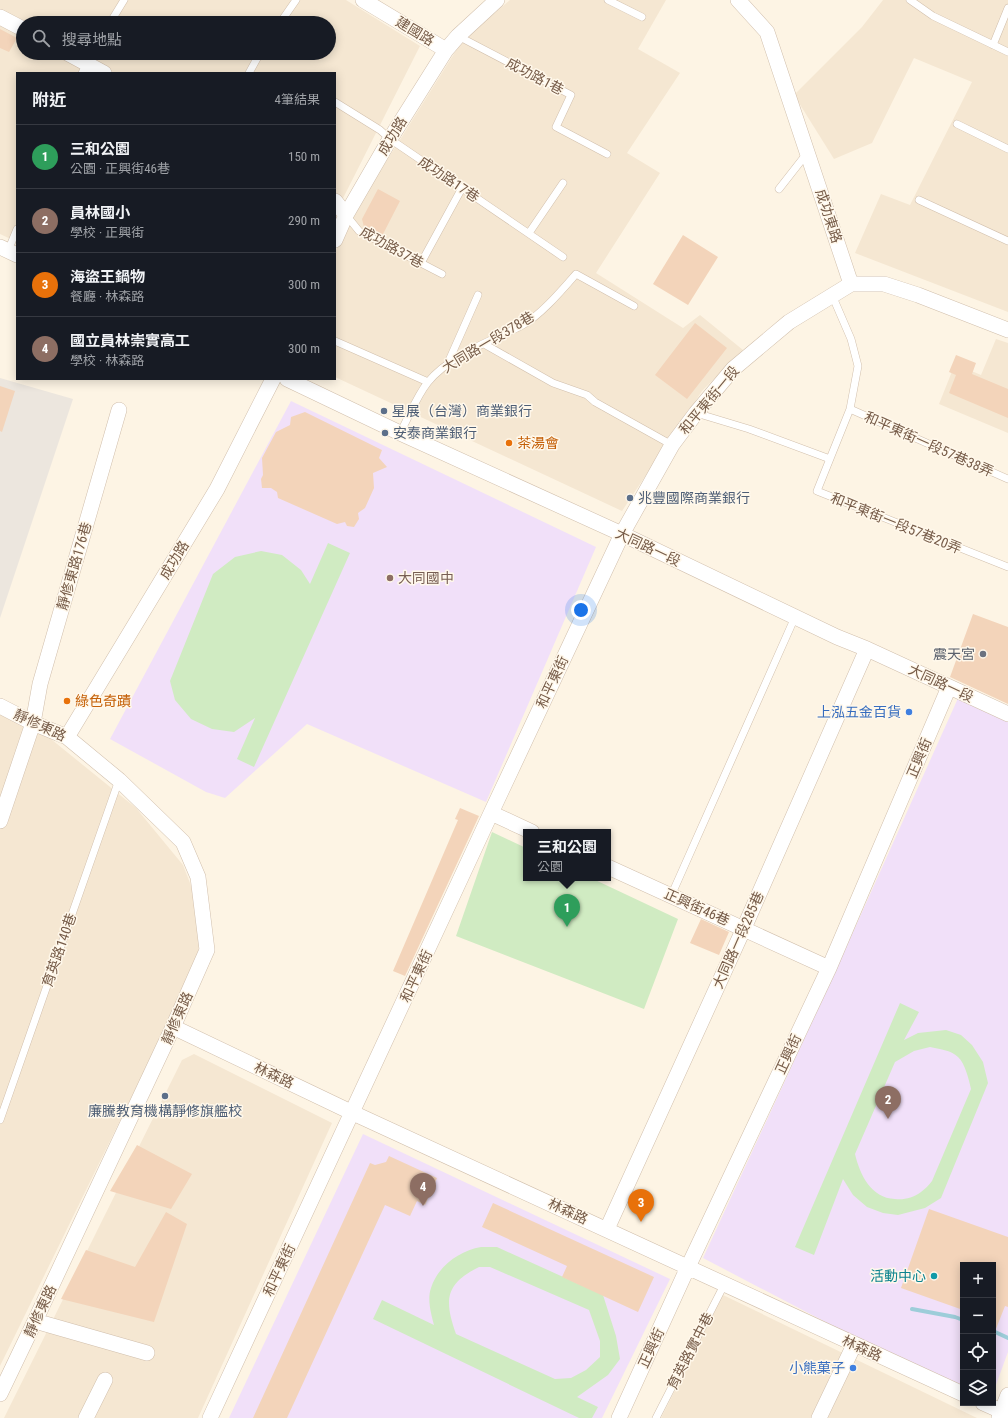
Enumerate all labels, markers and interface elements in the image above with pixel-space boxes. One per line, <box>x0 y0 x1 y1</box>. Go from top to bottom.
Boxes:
street label: 建國路 <box>393 13 437 49</box>
search box <box>16 16 336 60</box>
icon: search <box>30 27 52 49</box>
text: 搜尋地點 <box>62 31 122 49</box>
street label: 成功路1巷 <box>503 54 567 98</box>
text: 附近 <box>32 90 66 110</box>
text: 4筆結果 <box>275 92 320 107</box>
street label: 成功路 <box>374 114 410 158</box>
text: 三和公園 <box>70 140 130 158</box>
text: 1 <box>42 149 48 164</box>
text: 150 m <box>288 149 320 164</box>
street label: 成功路17巷 <box>416 153 482 205</box>
text: 公園 · 正興街46巷 <box>70 161 170 176</box>
street label: 成功東路 <box>813 187 845 245</box>
text: 員林國小 <box>70 204 130 222</box>
text: 2 <box>42 213 48 228</box>
text: 290 m <box>288 213 320 228</box>
street label: 成功路37巷 <box>358 223 426 271</box>
text: 學校 · 正興街 <box>70 225 144 240</box>
text: 海盜王鍋物 <box>70 268 145 286</box>
text: 3 <box>42 277 48 292</box>
text: 300 m <box>288 277 320 292</box>
text: 餐廳 · 林森路 <box>70 289 144 304</box>
street label: 大同路一段378巷 <box>439 308 537 376</box>
text: 國立員林崇實高工 <box>70 332 190 350</box>
text: 4 <box>42 341 48 356</box>
text: 300 m <box>288 341 320 356</box>
text: 學校 · 林森路 <box>70 353 144 368</box>
street label: 和平東街一段 <box>676 363 742 437</box>
place label: 星展（台灣）商業銀行 <box>392 403 532 419</box>
marker: 星展（台灣）商業銀行 <box>379 406 389 416</box>
street label: 和平東街一段57巷38弄 <box>862 408 996 480</box>
place label: 安泰商業銀行 <box>393 425 477 441</box>
marker: 安泰商業銀行 <box>380 428 390 438</box>
place label: 茶湯會 <box>517 435 559 451</box>
marker: 茶湯會 <box>504 438 514 448</box>
street label: 和平東街一段57巷20弄 <box>828 489 964 557</box>
place label: 兆豐國際商業銀行 <box>638 490 750 506</box>
marker: 兆豐國際商業銀行 <box>625 493 635 503</box>
street label: 靜修東路176巷 <box>54 520 94 612</box>
street label: 大同路一段 <box>613 525 683 569</box>
street label: 成功路 <box>156 538 192 582</box>
place label: 大同國中 <box>398 570 454 586</box>
marker: 大同國中 <box>385 573 395 583</box>
your location <box>571 600 591 620</box>
place label: 震天宮 <box>933 646 975 662</box>
marker: 震天宮 <box>978 649 988 659</box>
street label: 和平東街 <box>533 653 571 711</box>
street label: 大同路一段 <box>906 661 976 705</box>
place label: 綠色奇蹟 <box>75 693 131 709</box>
marker: 綠色奇蹟 <box>62 696 72 706</box>
place label: 上泓五金百貨 <box>817 704 901 720</box>
street label: 靜修東路 <box>11 706 69 744</box>
marker: 上泓五金百貨 <box>904 707 914 717</box>
street label: 正興街 <box>903 736 935 780</box>
popup <box>523 829 611 881</box>
text: 三和公園 <box>537 838 597 856</box>
text: 公園 <box>537 859 563 874</box>
street label: 正興街46巷 <box>662 885 732 929</box>
street label: 大同路一段285巷 <box>709 889 767 991</box>
pin: 1 <box>554 894 580 927</box>
street label: 育英路140巷 <box>39 911 79 989</box>
street label: 和平東街 <box>397 947 435 1005</box>
street label: 靜修東路 <box>158 989 196 1047</box>
street label: 正興街 <box>772 1032 804 1076</box>
street label: 林森路 <box>252 1059 296 1091</box>
pin: 2 <box>875 1086 901 1119</box>
marker: 廉騰教育機構靜修旗艦校 <box>160 1091 170 1101</box>
place label: 廉騰教育機構靜修旗艦校 <box>88 1103 242 1119</box>
pin: 4 <box>410 1173 436 1206</box>
pin: 3 <box>628 1189 654 1222</box>
street label: 林森路 <box>546 1195 590 1227</box>
street label: 和平東街 <box>260 1241 298 1299</box>
map controls <box>960 1262 996 1406</box>
button: + <box>960 1262 996 1298</box>
place label: 活動中心 <box>870 1268 926 1284</box>
marker: 活動中心 <box>929 1271 939 1281</box>
street label: 靜修東路 <box>21 1282 59 1340</box>
button: − <box>960 1298 996 1334</box>
street label: 育英路實中巷 <box>664 1310 716 1392</box>
street label: 正興街 <box>635 1326 667 1370</box>
street label: 林森路 <box>840 1332 884 1364</box>
button: locate <box>960 1334 996 1370</box>
place label: 小熊菓子 <box>789 1360 845 1376</box>
marker: 小熊菓子 <box>848 1363 858 1373</box>
button: layers <box>960 1370 996 1406</box>

